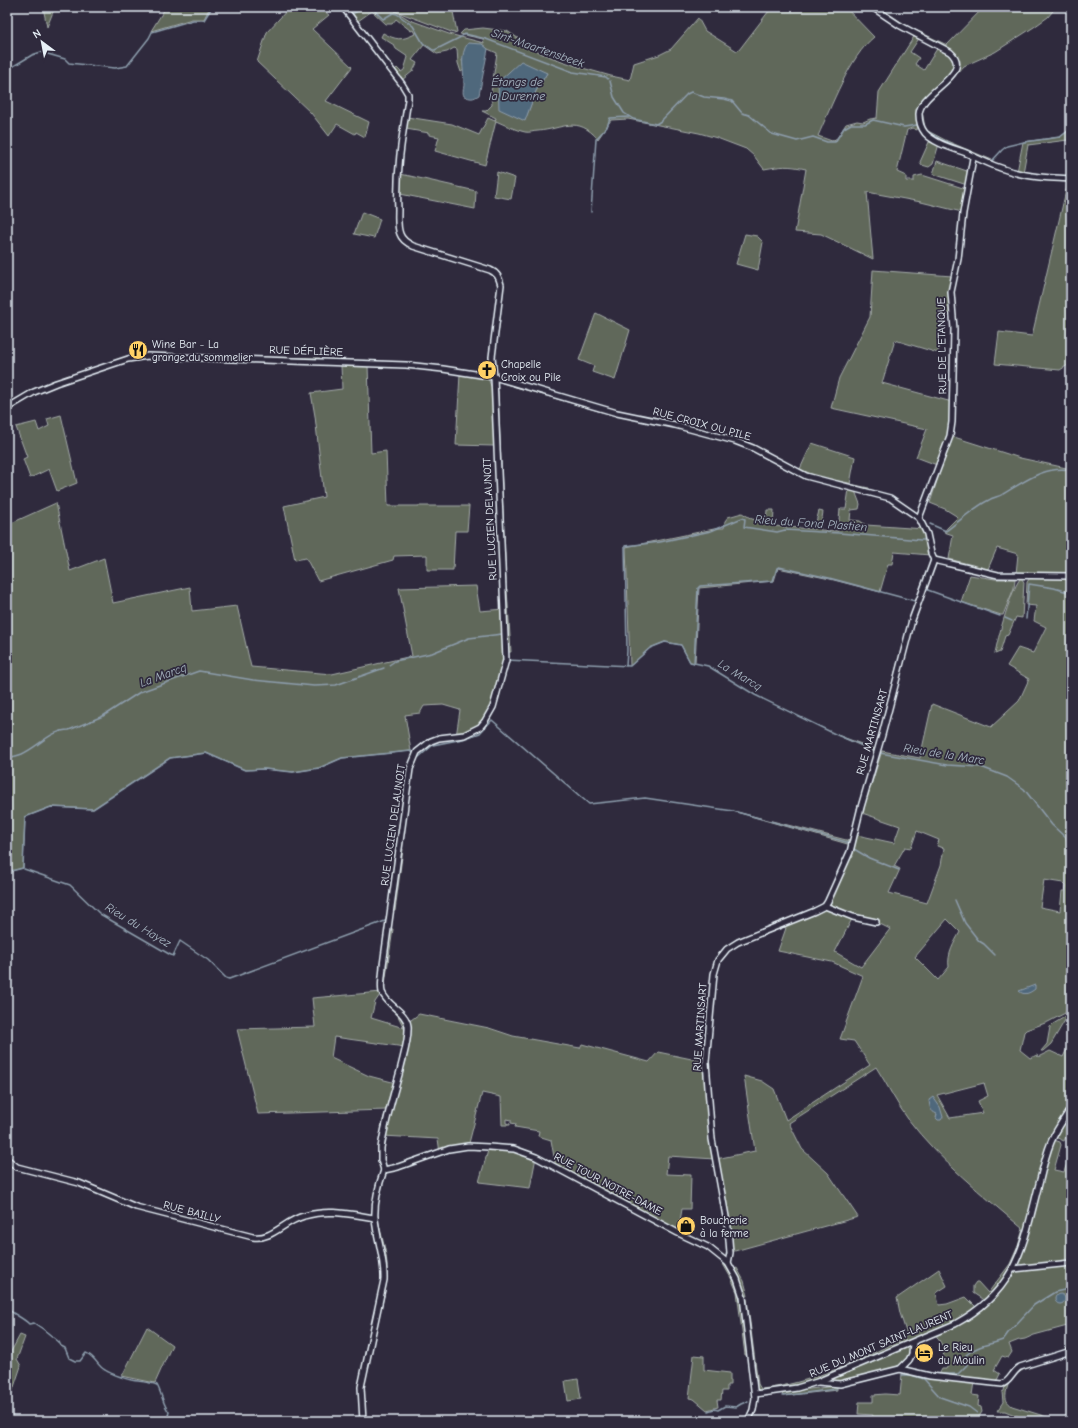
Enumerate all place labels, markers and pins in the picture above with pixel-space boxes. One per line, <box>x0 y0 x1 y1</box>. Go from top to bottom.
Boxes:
place label: Wine Bar - La grange du sommelier <box>152 338 253 364</box>
restaurant icon: Wine Bar - La grange du sommelier <box>127 339 149 361</box>
place label: Chapelle Croix ou Pile <box>501 358 561 384</box>
church icon: Chapelle Croix ou Pile <box>476 359 498 381</box>
place label: Boucherie à la ferme <box>700 1214 749 1240</box>
shop icon: Boucherie à la ferme <box>675 1215 697 1237</box>
place label: Le Rieu du Moulin <box>938 1341 985 1367</box>
hotel icon: Le Rieu du Moulin <box>913 1342 935 1364</box>

